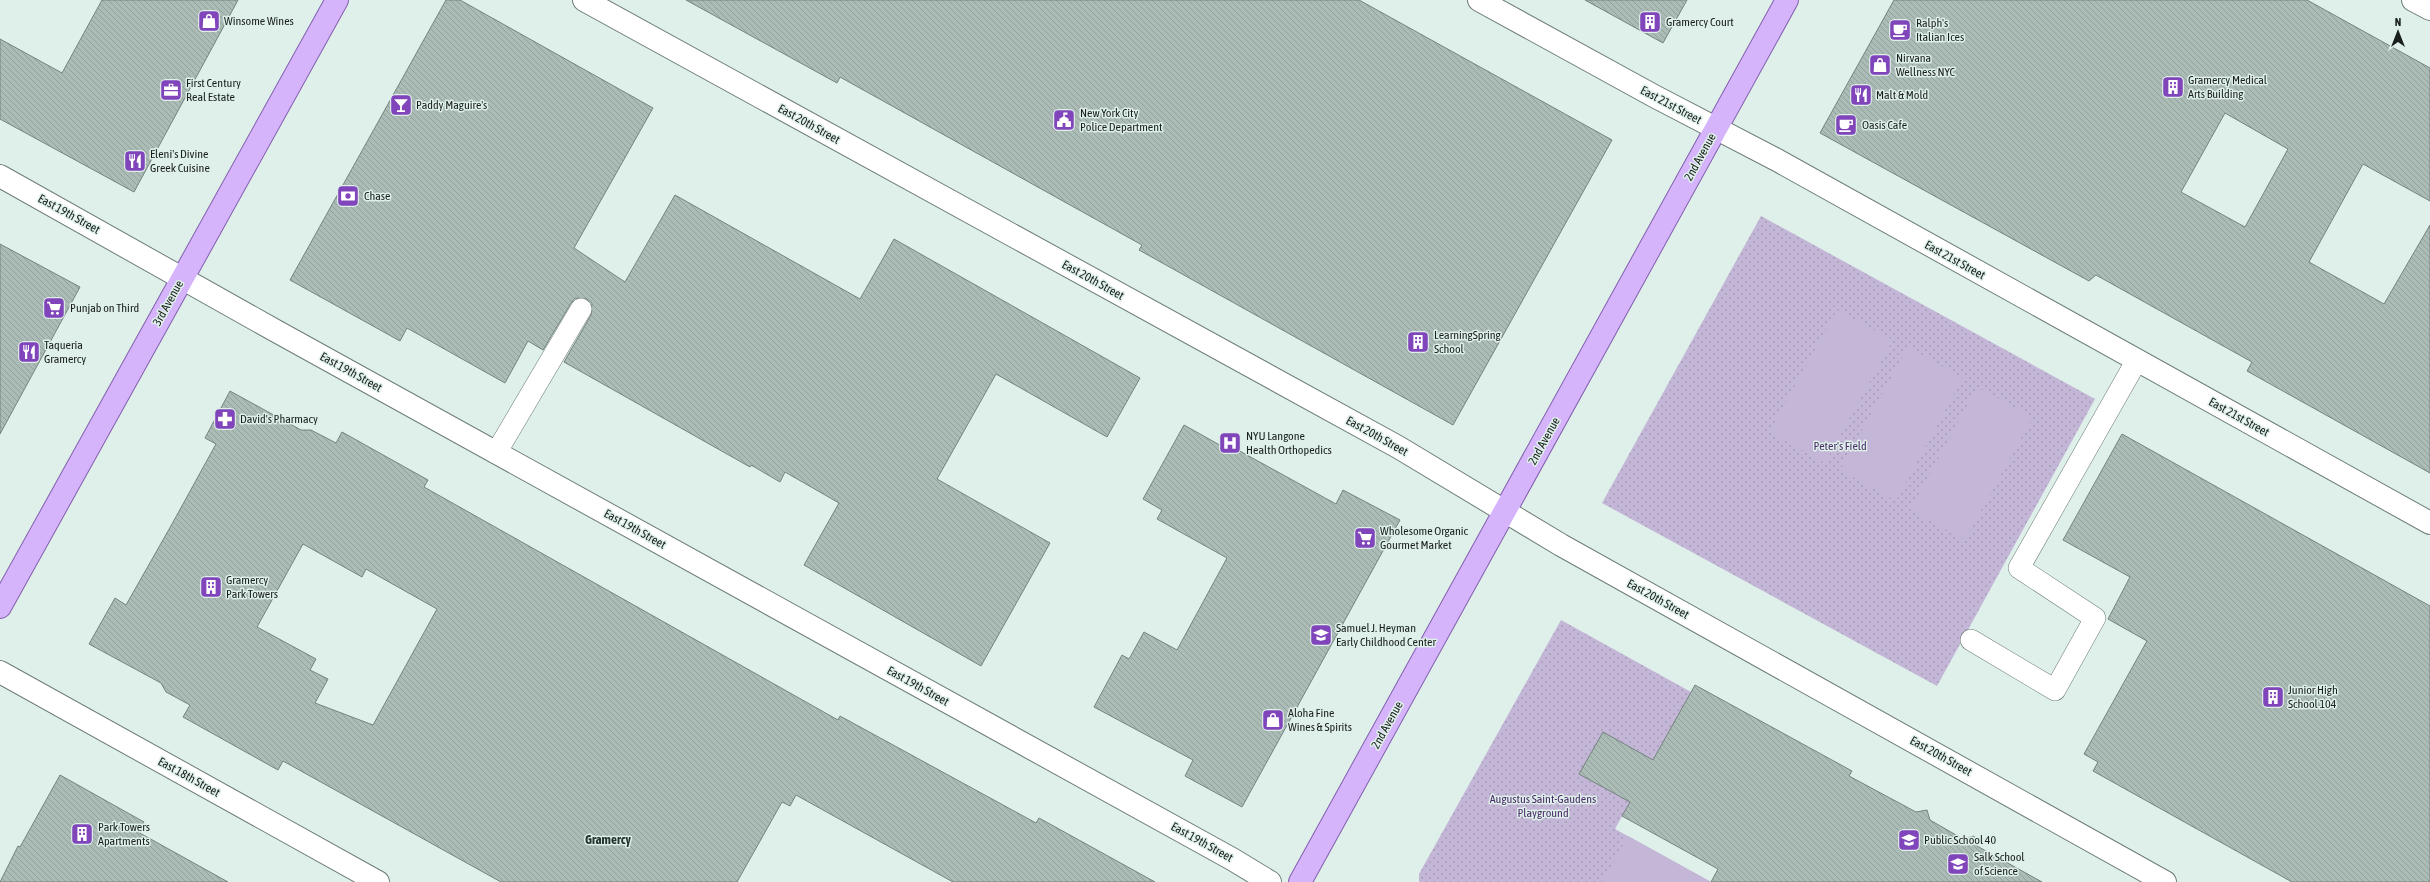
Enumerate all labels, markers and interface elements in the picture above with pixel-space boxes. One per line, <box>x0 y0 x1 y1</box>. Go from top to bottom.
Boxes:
shop icon: Winsome Wines <box>196 8 222 34</box>
building icon: Gramercy Court <box>1637 9 1663 35</box>
north arrow <box>2378 12 2418 52</box>
place label: Winsome Wines <box>224 14 294 28</box>
place label: Gramercy Court <box>1666 15 1734 29</box>
place label: Ralph's Italian Ices <box>1916 16 1964 44</box>
text: N <box>2395 16 2401 28</box>
cafe icon: Ralph's Italian Ices <box>1887 17 1913 43</box>
place label: Nirvana Wellness NYC <box>1896 51 1956 79</box>
shop icon: Nirvana Wellness NYC <box>1867 52 1893 78</box>
place label: Gramercy Medical Arts Building <box>2188 73 2268 101</box>
building icon: Gramercy Medical Arts Building <box>2160 74 2186 100</box>
place label: First Century Real Estate <box>186 76 241 104</box>
office icon: First Century Real Estate <box>158 77 184 103</box>
restaurant icon: Malt & Mold <box>1848 82 1874 108</box>
street label: East 21st Street <box>1638 83 1704 127</box>
place label: Malt & Mold <box>1876 88 1928 102</box>
bar icon: Paddy Maguire's <box>388 92 414 118</box>
place label: Paddy Maguire's <box>416 98 487 112</box>
street label: East 20th Street <box>776 101 843 147</box>
place label: New York City Police Department <box>1080 106 1163 134</box>
public building icon: New York City Police Department <box>1051 107 1077 133</box>
cafe icon: Oasis Cafe <box>1833 112 1859 138</box>
place label: Oasis Cafe <box>1862 118 1907 132</box>
street label: 2nd Avenue <box>1681 131 1719 183</box>
place label: Eleni's Divine Greek Cuisine <box>150 147 210 175</box>
restaurant icon: Eleni's Divine Greek Cuisine <box>122 148 148 174</box>
bank icon: Chase <box>335 183 361 209</box>
place label: Chase <box>364 189 390 203</box>
street label: East 19th Street <box>36 191 103 237</box>
street label: East 21st Street <box>1922 238 1988 283</box>
street label: East 20th Street <box>1060 257 1127 303</box>
street label: 3rd Avenue <box>150 278 186 328</box>
supermarket icon: Punjab on Third <box>41 295 67 321</box>
place label: Punjab on Third <box>70 301 139 315</box>
place label: LearningSpring School <box>1434 328 1502 356</box>
building icon: LearningSpring School <box>1405 329 1431 355</box>
place label: Taqueria Gramercy <box>44 338 86 366</box>
restaurant icon: Taqueria Gramercy <box>16 339 42 365</box>
street label: East 19th Street <box>318 349 385 395</box>
street label: East 21st Street <box>2206 395 2272 440</box>
pharmacy icon: David's Pharmacy <box>212 406 238 432</box>
place label: David's Pharmacy <box>240 412 318 426</box>
street label: East 20th Street <box>1344 413 1411 459</box>
street label: 2nd Avenue <box>1525 415 1563 467</box>
place label: NYU Langone Health Orthopedics <box>1246 429 1332 457</box>
hospital icon: NYU Langone Health Orthopedics <box>1217 430 1243 456</box>
park label: Peter's Field <box>1813 439 1867 453</box>
street label: East 19th Street <box>602 506 669 552</box>
place label: Wholesome Organic Gourmet Market <box>1380 524 1469 552</box>
supermarket icon: Wholesome Organic Gourmet Market <box>1352 525 1378 551</box>
place label: Gramercy Park Towers <box>226 573 278 601</box>
building icon: Gramercy Park Towers <box>198 574 224 600</box>
street label: East 20th Street <box>1625 576 1692 622</box>
place label: Samuel J. Heyman Early Childhood Center <box>1336 621 1436 649</box>
school or university icon: Samuel J. Heyman Early Childhood Center <box>1308 622 1334 648</box>
street label: East 19th Street <box>885 663 952 709</box>
place label: Junior High School 104 <box>2288 683 2338 711</box>
building icon: Junior High School 104 <box>2260 684 2286 710</box>
street label: 2nd Avenue <box>1368 699 1406 751</box>
place label: Aloha Fine Wines & Spirits <box>1288 706 1352 734</box>
shop icon: Aloha Fine Wines & Spirits <box>1260 707 1286 733</box>
street label: East 20th Street <box>1908 733 1975 779</box>
street label: East 18th Street <box>156 754 223 800</box>
park label: Augustus Saint-Gaudens Playground <box>1490 792 1596 820</box>
street label: East 19th Street <box>1169 819 1236 865</box>
place label: Park Towers Apartments <box>98 820 150 848</box>
building icon: Park Towers Apartments <box>69 821 95 847</box>
school or university icon: Public School 40 <box>1896 827 1922 853</box>
district label: Gramercy <box>585 832 632 847</box>
place label: Public School 40 <box>1924 833 1996 847</box>
place label: Salk School of Science <box>1974 850 2025 878</box>
school or university icon: Salk School of Science <box>1945 851 1971 877</box>

